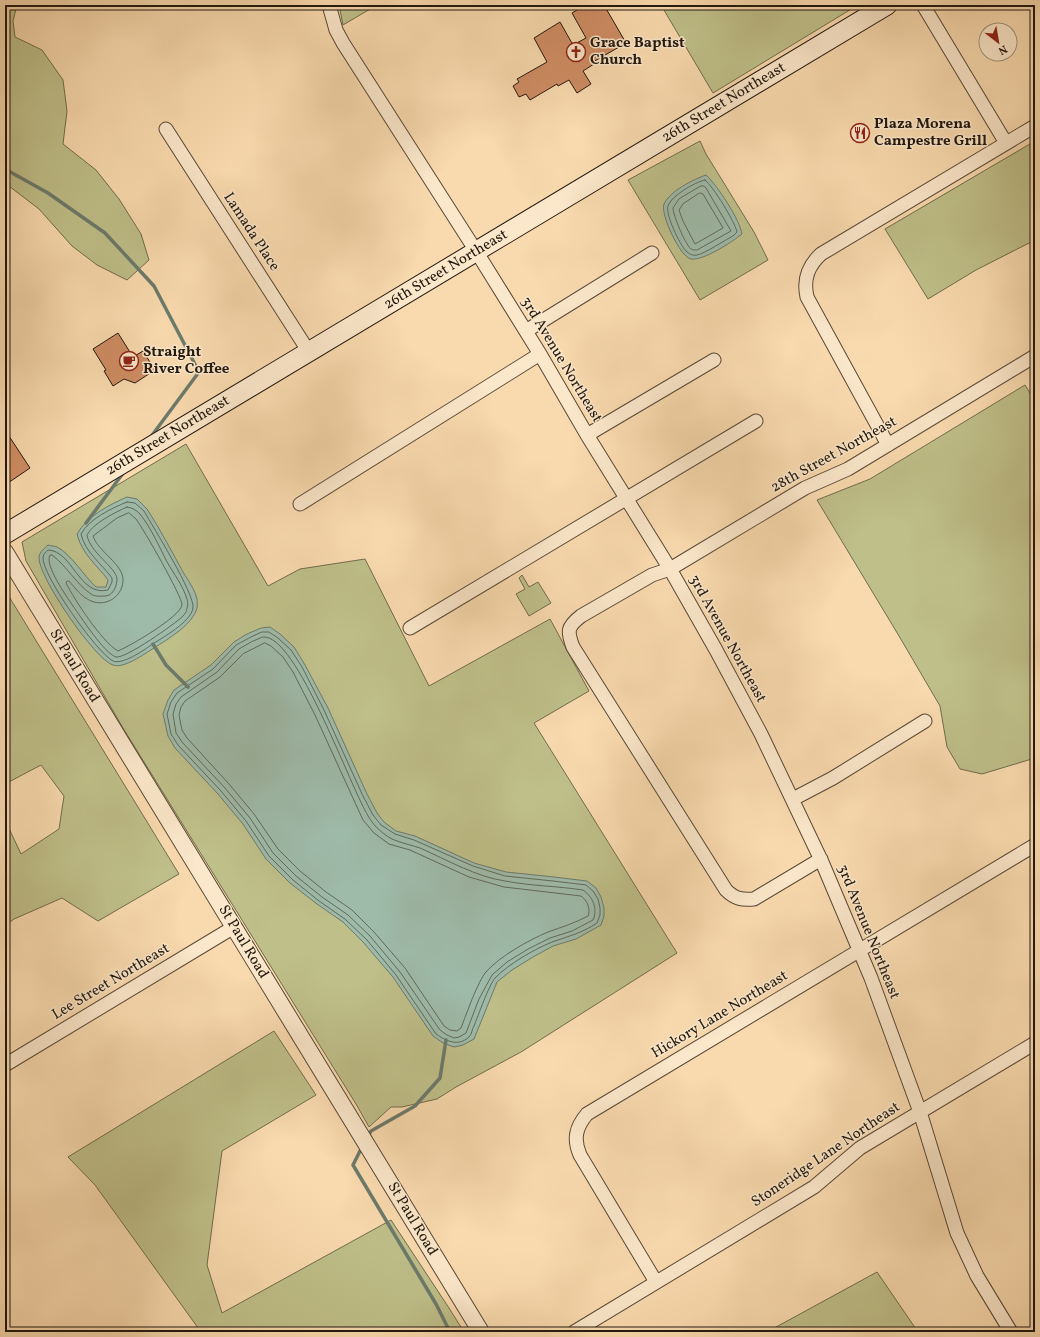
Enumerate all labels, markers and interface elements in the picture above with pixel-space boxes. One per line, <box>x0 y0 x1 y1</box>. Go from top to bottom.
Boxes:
north arrow <box>978 22 1018 62</box>
place label: Grace Baptist Church <box>590 33 685 71</box>
church icon: Grace Baptist Church <box>565 41 587 63</box>
text: N <box>995 41 1010 58</box>
street label: 26th Street Northeast <box>658 58 790 148</box>
place label: Plaza Morena Campestre Grill <box>874 114 987 152</box>
restaurant icon: Plaza Morena Campestre Grill <box>849 122 871 144</box>
street label: Lamada Place <box>218 189 284 275</box>
street label: 26th Street Northeast <box>380 225 512 315</box>
street label: 3rd Avenue Northeast <box>515 293 607 427</box>
place label: Straight River Coffee <box>143 342 230 380</box>
cafe icon: Straight River Coffee <box>118 350 140 372</box>
street label: 26th Street Northeast <box>102 391 234 481</box>
street label: 28th Street Northeast <box>767 412 901 498</box>
street label: 3rd Avenue Northeast <box>683 571 771 707</box>
street label: St Paul Road <box>44 625 104 707</box>
street label: 3rd Avenue Northeast <box>831 862 905 1002</box>
street label: St Paul Road <box>213 901 273 983</box>
street label: Lee Street Northeast <box>48 939 174 1025</box>
street label: Hickory Lane Northeast <box>648 966 792 1064</box>
street label: Stoneridge Lane Northeast <box>747 1097 905 1213</box>
street label: St Paul Road <box>382 1178 442 1260</box>

